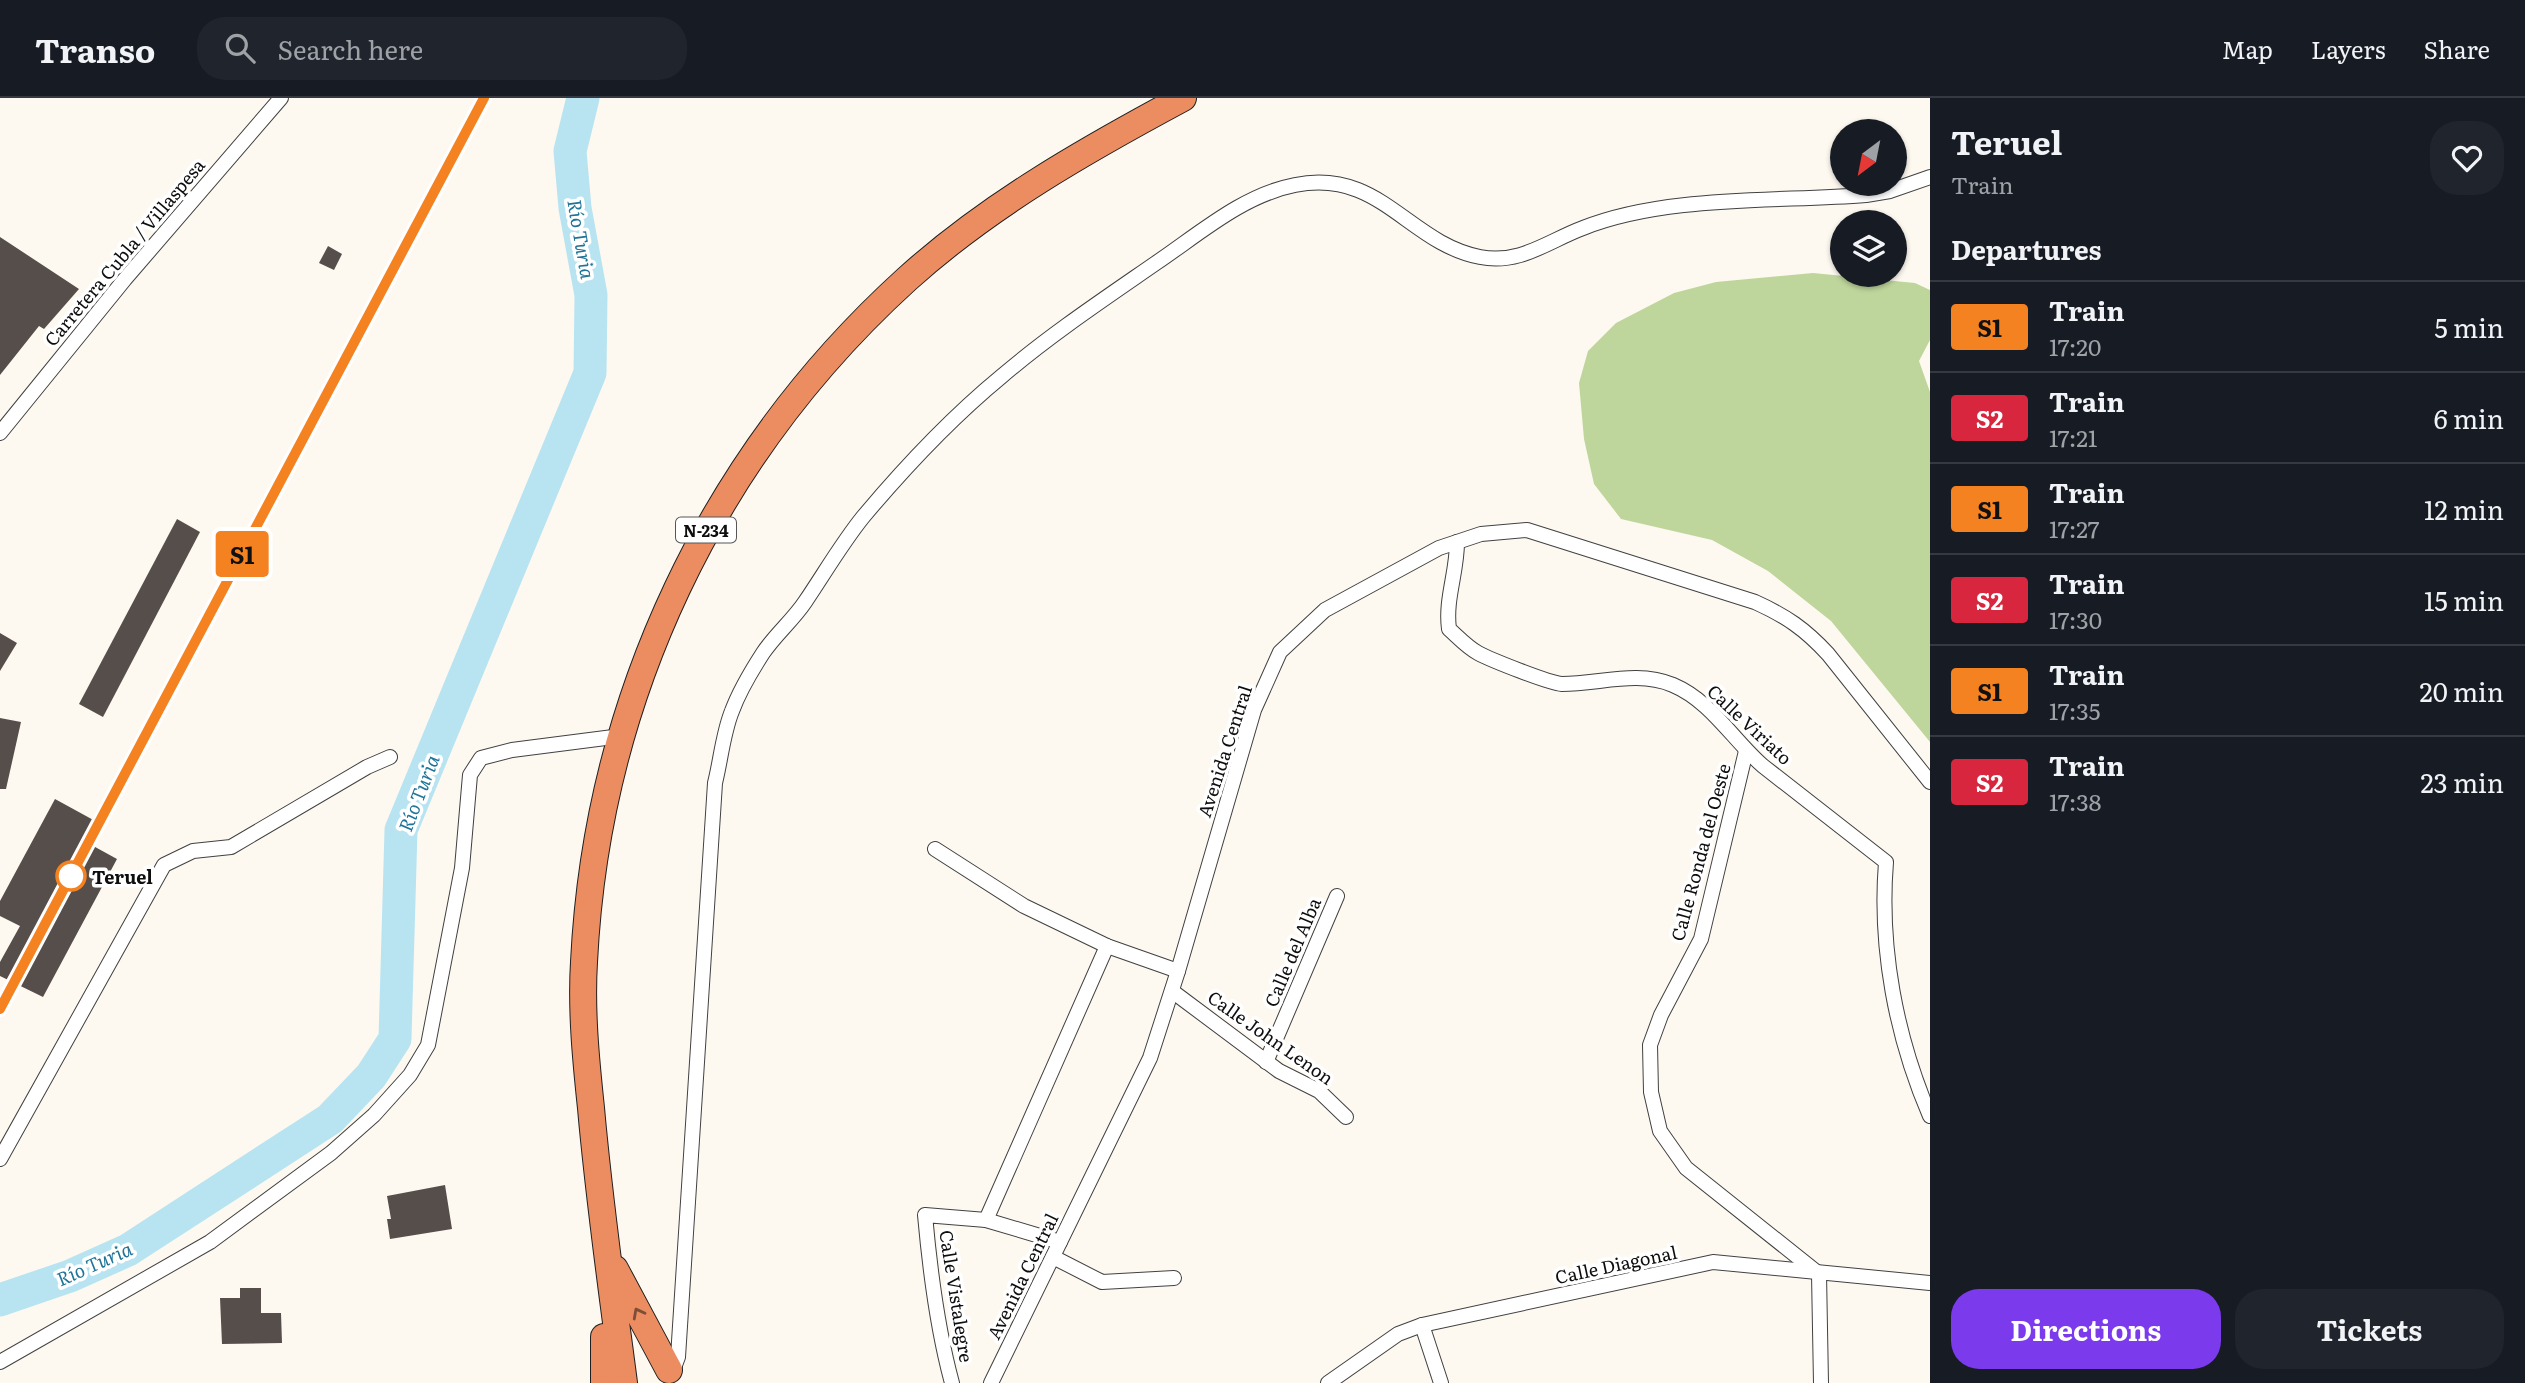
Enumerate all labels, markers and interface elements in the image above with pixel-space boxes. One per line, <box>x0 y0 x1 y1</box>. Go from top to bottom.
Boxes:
search box <box>197 17 687 80</box>
text: Transo <box>35 24 155 73</box>
icon: search <box>221 29 259 67</box>
text: Search here <box>277 29 423 68</box>
text: Map <box>2222 31 2273 66</box>
text: Layers <box>2311 31 2385 66</box>
text: Share <box>2423 31 2490 66</box>
text: Teruel <box>1951 116 2062 165</box>
north arrow <box>1830 119 1908 196</box>
map controls <box>1830 119 1907 287</box>
button: heart <box>2430 121 2504 195</box>
street label: Carretera Cubla / Villaspesa <box>37 152 211 352</box>
text: Train <box>1951 167 2014 201</box>
water label: Río Turia <box>561 197 603 281</box>
button: layers <box>1830 210 1907 287</box>
text: Departures <box>1951 229 2102 268</box>
text: Train <box>2049 290 2125 329</box>
text: 5 min <box>2435 307 2504 346</box>
text: S1 <box>1977 309 2002 344</box>
text: 17:20 <box>2049 329 2101 363</box>
text: Train <box>2049 381 2125 420</box>
text: 6 min <box>2434 398 2504 437</box>
text: S2 <box>1976 400 2003 435</box>
text: 17:21 <box>2049 420 2097 454</box>
text: Train <box>2049 472 2125 511</box>
text: 12 min <box>2424 489 2504 528</box>
text: S1 <box>1977 491 2002 526</box>
text: 17:27 <box>2049 511 2099 545</box>
road number: N-234 <box>676 518 736 542</box>
line badge: S1 <box>210 531 274 577</box>
text: S1 <box>230 536 254 571</box>
text: Train <box>2049 563 2125 602</box>
text: 15 min <box>2424 580 2504 619</box>
text: S2 <box>1976 582 2003 617</box>
text: 17:30 <box>2049 602 2102 636</box>
text: Train <box>2049 654 2125 693</box>
text: 20 min <box>2419 671 2504 710</box>
text: S1 <box>1977 673 2002 708</box>
street label: Calle Viriato <box>1702 678 1798 770</box>
street label: Avenida Central <box>1190 681 1258 821</box>
text: 17:35 <box>2049 693 2100 727</box>
text: Train <box>2049 745 2125 784</box>
water label: Río Turia <box>391 750 446 836</box>
street label: Calle Ronda del Oeste <box>1663 760 1737 944</box>
text: 23 min <box>2420 762 2504 801</box>
text: S2 <box>1976 764 2003 799</box>
text: 17:38 <box>2049 784 2101 818</box>
marker: Teruel <box>56 861 86 891</box>
place label: Teruel <box>92 863 153 890</box>
street label: Calle del Alba <box>1257 893 1327 1011</box>
street label: Calle John Lenon <box>1202 983 1340 1091</box>
street label: Avenida Central <box>980 1208 1064 1344</box>
street label: Calle Vistalegre <box>933 1228 981 1364</box>
water label: Río Turia <box>52 1234 137 1292</box>
street label: Calle Diagonal <box>1553 1238 1679 1290</box>
button: Directions <box>1951 1289 2221 1369</box>
button: Tickets <box>2235 1289 2504 1369</box>
one-way arrow <box>633 1308 647 1320</box>

